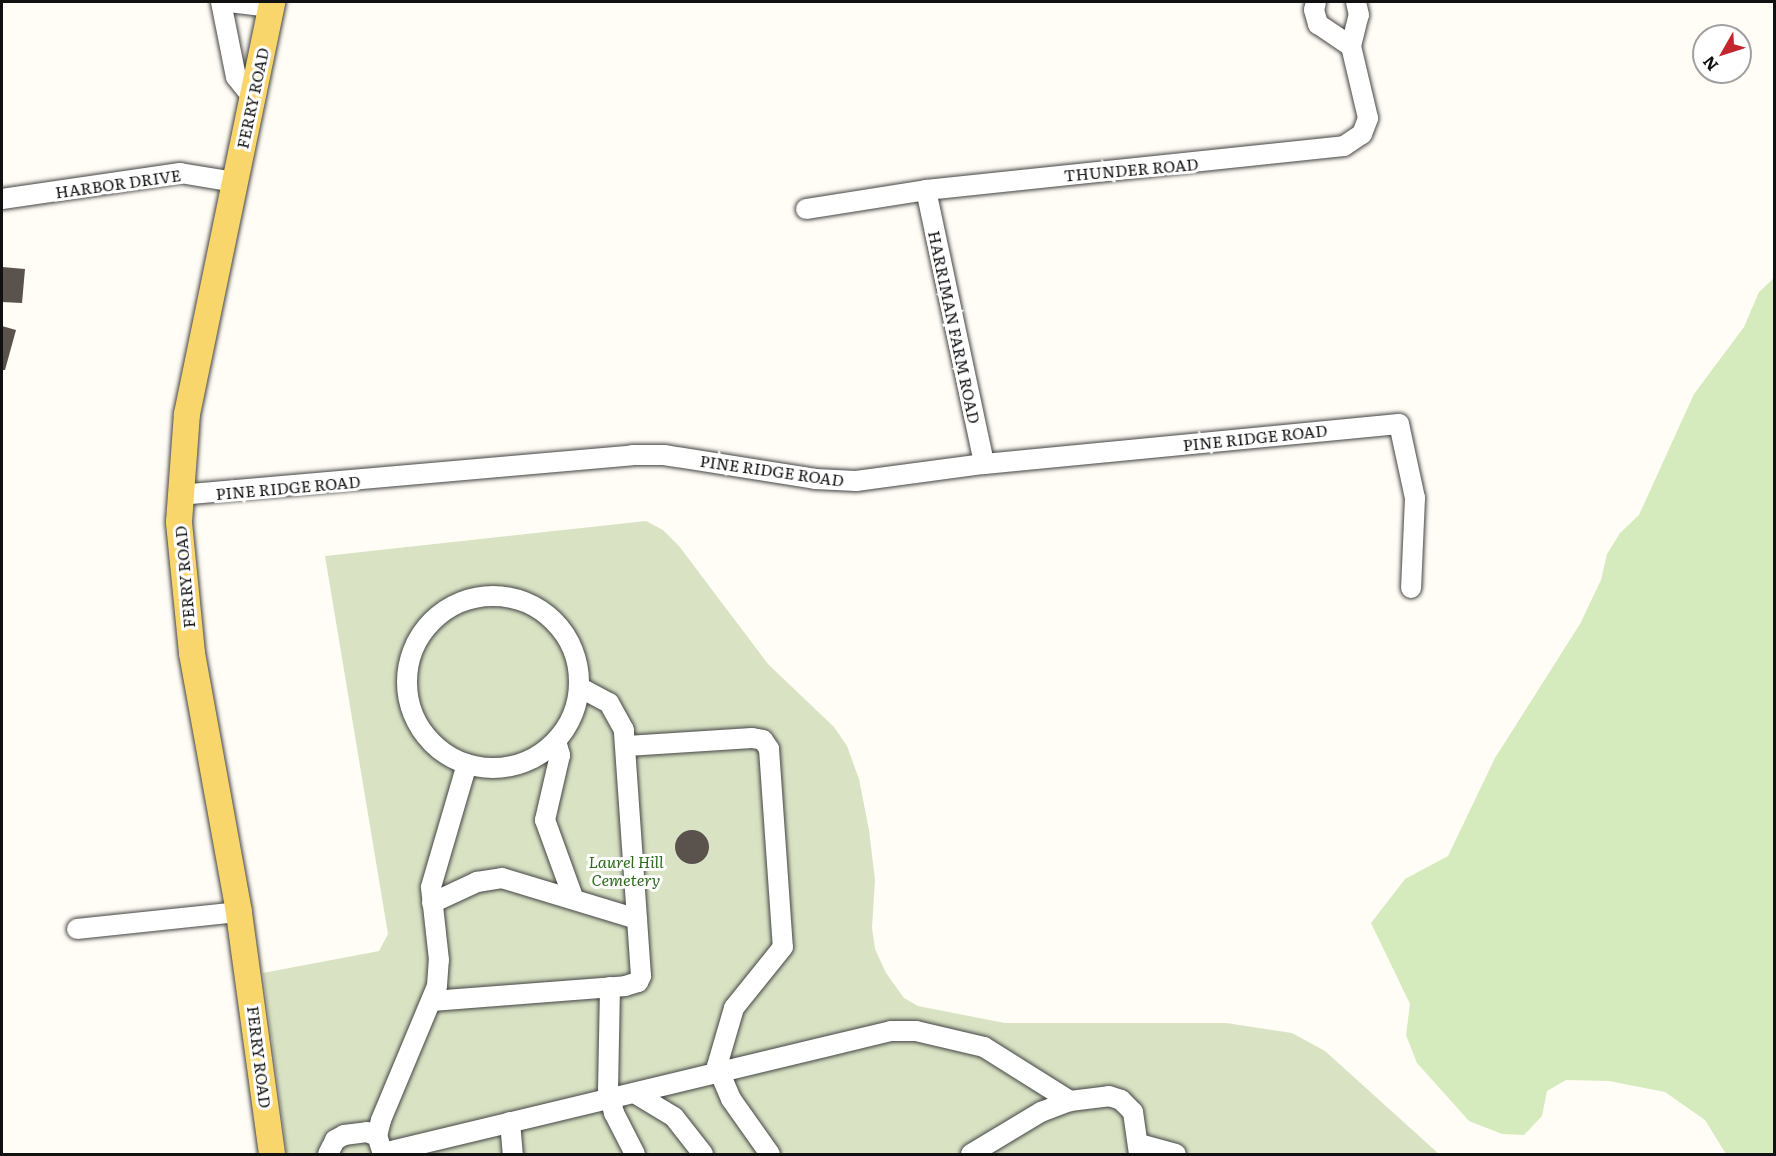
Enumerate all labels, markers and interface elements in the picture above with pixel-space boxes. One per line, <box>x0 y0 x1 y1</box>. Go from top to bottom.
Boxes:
north arrow <box>1692 24 1752 84</box>
street label: FERRY ROAD <box>232 46 272 150</box>
text: N <box>1696 51 1723 77</box>
street label: THUNDER ROAD <box>1063 154 1199 184</box>
street label: HARBOR DRIVE <box>54 165 182 201</box>
street label: HARRIMAN FARM ROAD <box>925 229 985 425</box>
street label: PINE RIDGE ROAD <box>1182 420 1328 454</box>
street label: PINE RIDGE ROAD <box>699 450 845 490</box>
street label: PINE RIDGE ROAD <box>215 471 361 503</box>
street label: FERRY ROAD <box>170 525 198 629</box>
park label: Laurel Hill Cemetery <box>588 851 664 889</box>
street label: FERRY ROAD <box>244 1005 276 1109</box>

